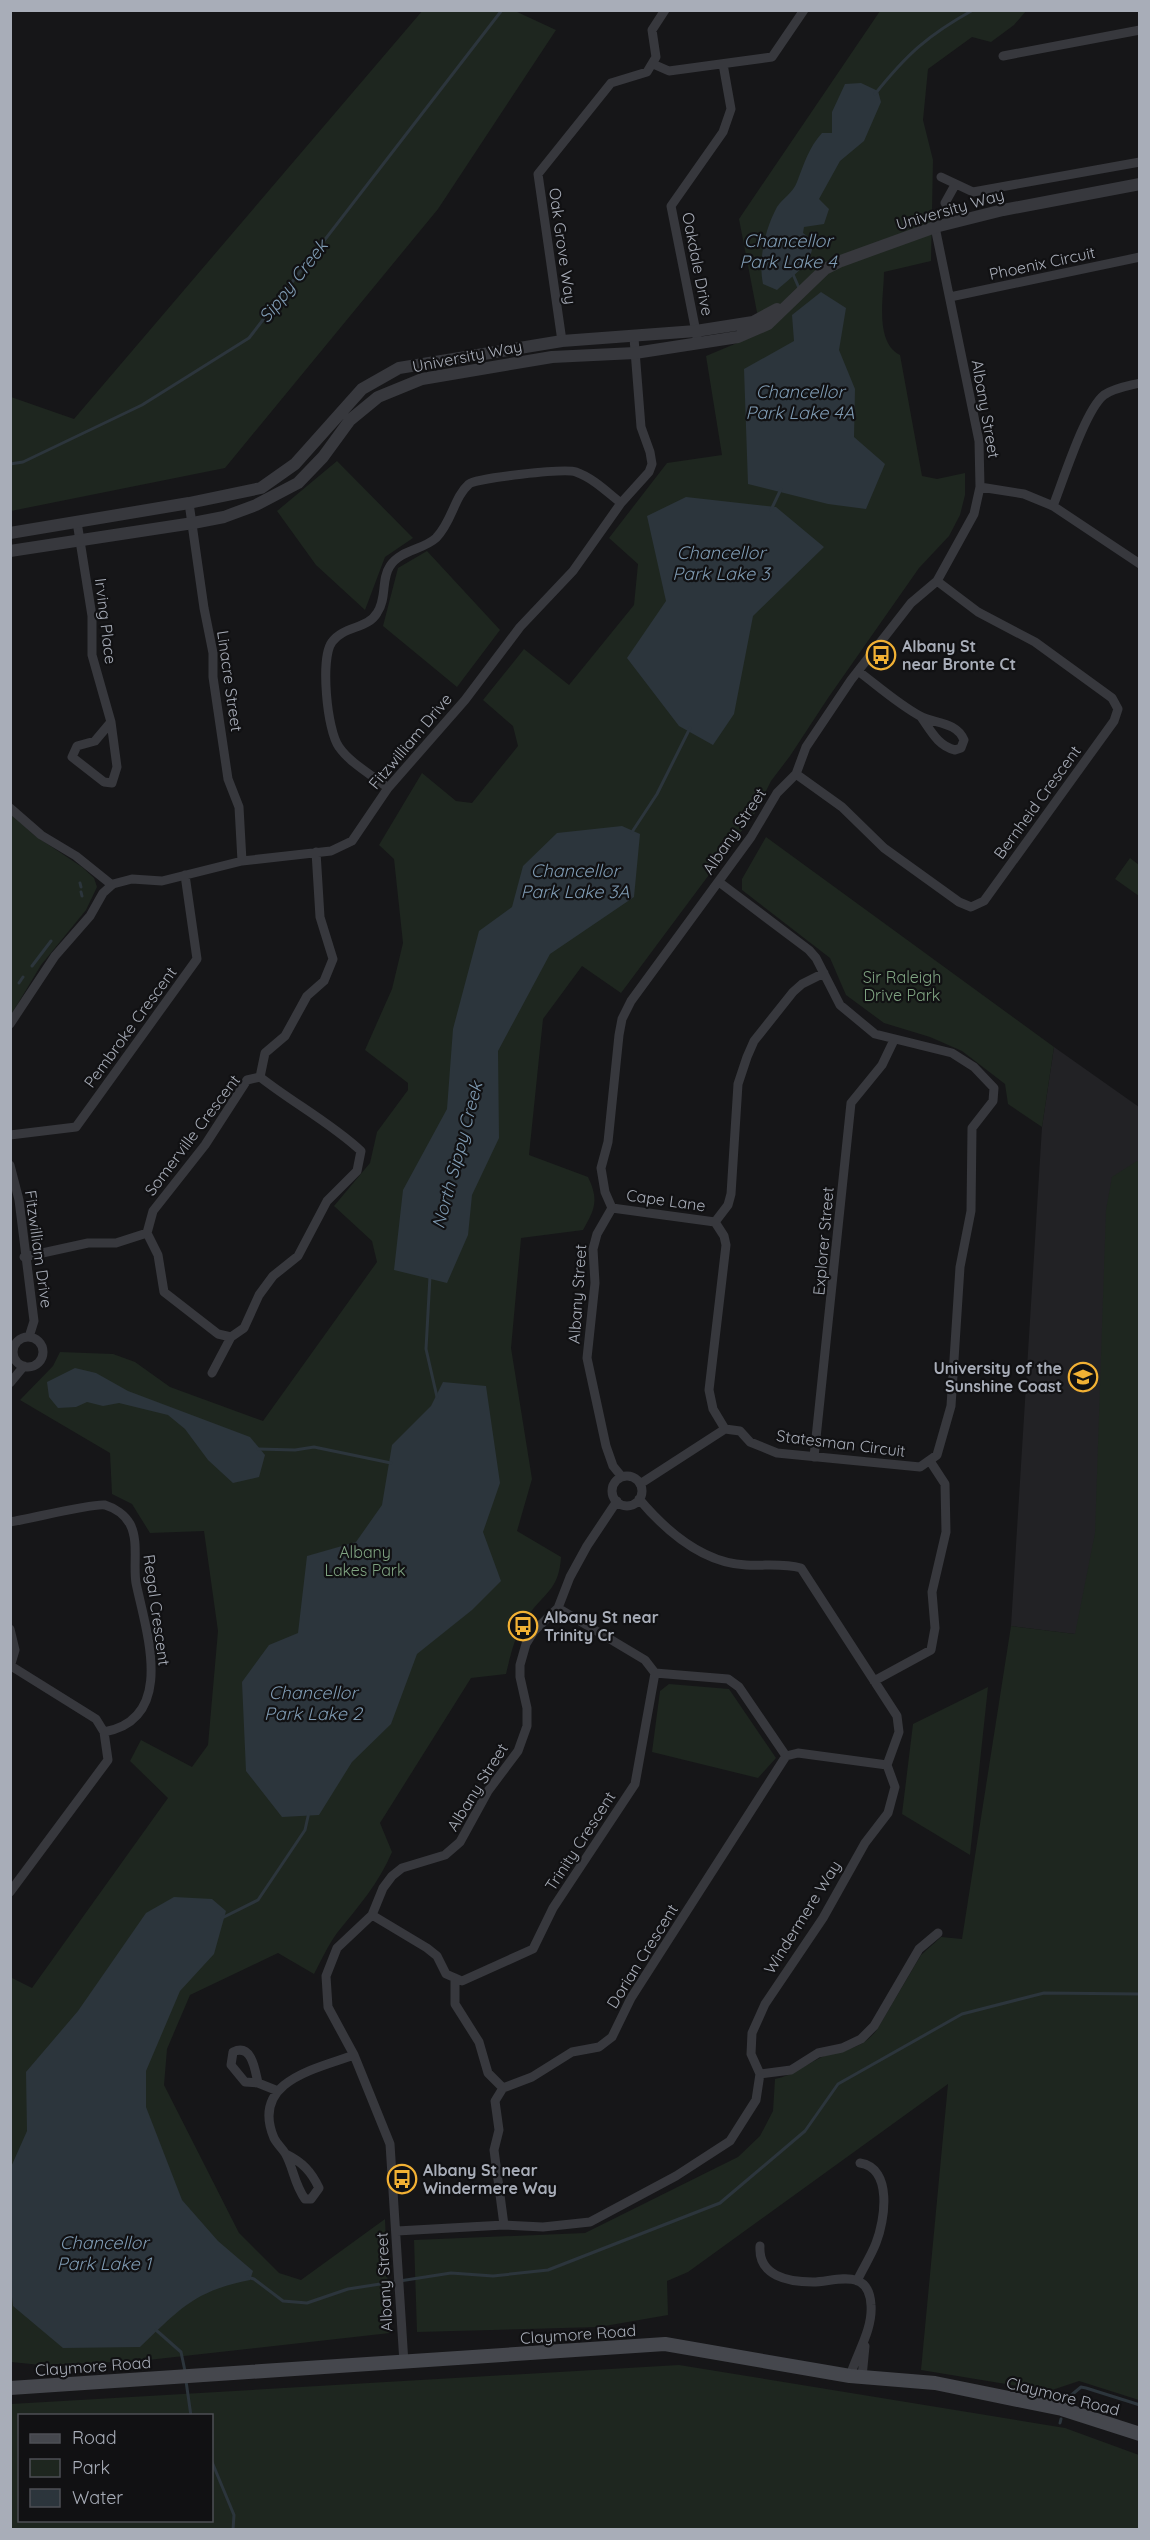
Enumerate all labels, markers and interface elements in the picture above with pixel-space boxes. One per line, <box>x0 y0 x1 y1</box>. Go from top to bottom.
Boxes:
street label: University Way <box>894 184 1006 234</box>
street label: Oak Grove Way <box>545 187 581 305</box>
street label: Oakdale Drive <box>678 211 718 317</box>
water label: Chancellor Park Lake 4 <box>739 229 838 273</box>
water label: Sippy Creek <box>253 234 333 327</box>
street label: Phoenix Circuit <box>987 242 1097 284</box>
street label: University Way <box>410 336 524 376</box>
street label: Albany Street <box>967 358 1005 460</box>
water label: Chancellor Park Lake 4A <box>746 380 855 424</box>
water label: Chancellor Park Lake 3 <box>672 541 772 585</box>
street label: Irving Place <box>91 577 121 665</box>
street label: Linacre Street <box>213 629 247 733</box>
place label: Albany St near Bronte Ct <box>902 636 1016 674</box>
bus stop icon: Albany St near Bronte Ct <box>865 639 897 671</box>
street label: Fitzwilliam Drive <box>364 689 456 793</box>
street label: Bernheid Crescent <box>989 741 1085 863</box>
street label: Albany Street <box>698 784 770 878</box>
water label: Chancellor Park Lake 3A <box>521 859 630 903</box>
street label: Pembroke Crescent <box>79 963 181 1091</box>
park label: Sir Raleigh Drive Park <box>863 967 941 1005</box>
street label: Somerville Crescent <box>140 1070 244 1200</box>
water label: North Sippy Creek <box>426 1078 488 1231</box>
street label: Cape Lane <box>625 1185 707 1215</box>
street label: Explorer Street <box>808 1186 838 1296</box>
street label: Fitzwilliam Drive <box>21 1189 57 1309</box>
street label: Albany Street <box>564 1244 590 1344</box>
place label: University of the Sunshine Coast <box>933 1358 1062 1396</box>
school or university icon: University of the Sunshine Coast <box>1067 1361 1099 1393</box>
street label: Statesman Circuit <box>775 1425 907 1461</box>
park label: Albany Lakes Park <box>324 1542 406 1580</box>
street label: Regal Crescent <box>139 1553 175 1667</box>
place label: Albany St near Trinity Cr <box>544 1607 659 1645</box>
bus stop icon: Albany St near Trinity Cr <box>507 1610 539 1642</box>
water label: Chancellor Park Lake 2 <box>264 1681 364 1725</box>
street label: Albany Street <box>442 1739 512 1835</box>
street label: Trinity Crescent <box>540 1787 620 1895</box>
street label: Windermere Way <box>759 1857 845 1977</box>
street label: Dorian Crescent <box>602 1900 682 2012</box>
place label: Albany St near Windermere Way <box>423 2160 557 2198</box>
bus stop icon: Albany St near Windermere Way <box>386 2163 418 2195</box>
water label: Chancellor Park Lake 1 <box>57 2231 153 2275</box>
street label: Albany Street <box>371 2232 397 2332</box>
street label: Claymore Road <box>519 2320 637 2348</box>
street label: Claymore Road <box>34 2352 152 2380</box>
street label: Claymore Road <box>1004 2372 1122 2420</box>
legend <box>18 2414 213 2522</box>
text: Road <box>72 2426 117 2449</box>
text: Park <box>72 2456 110 2479</box>
text: Water <box>72 2486 123 2509</box>

